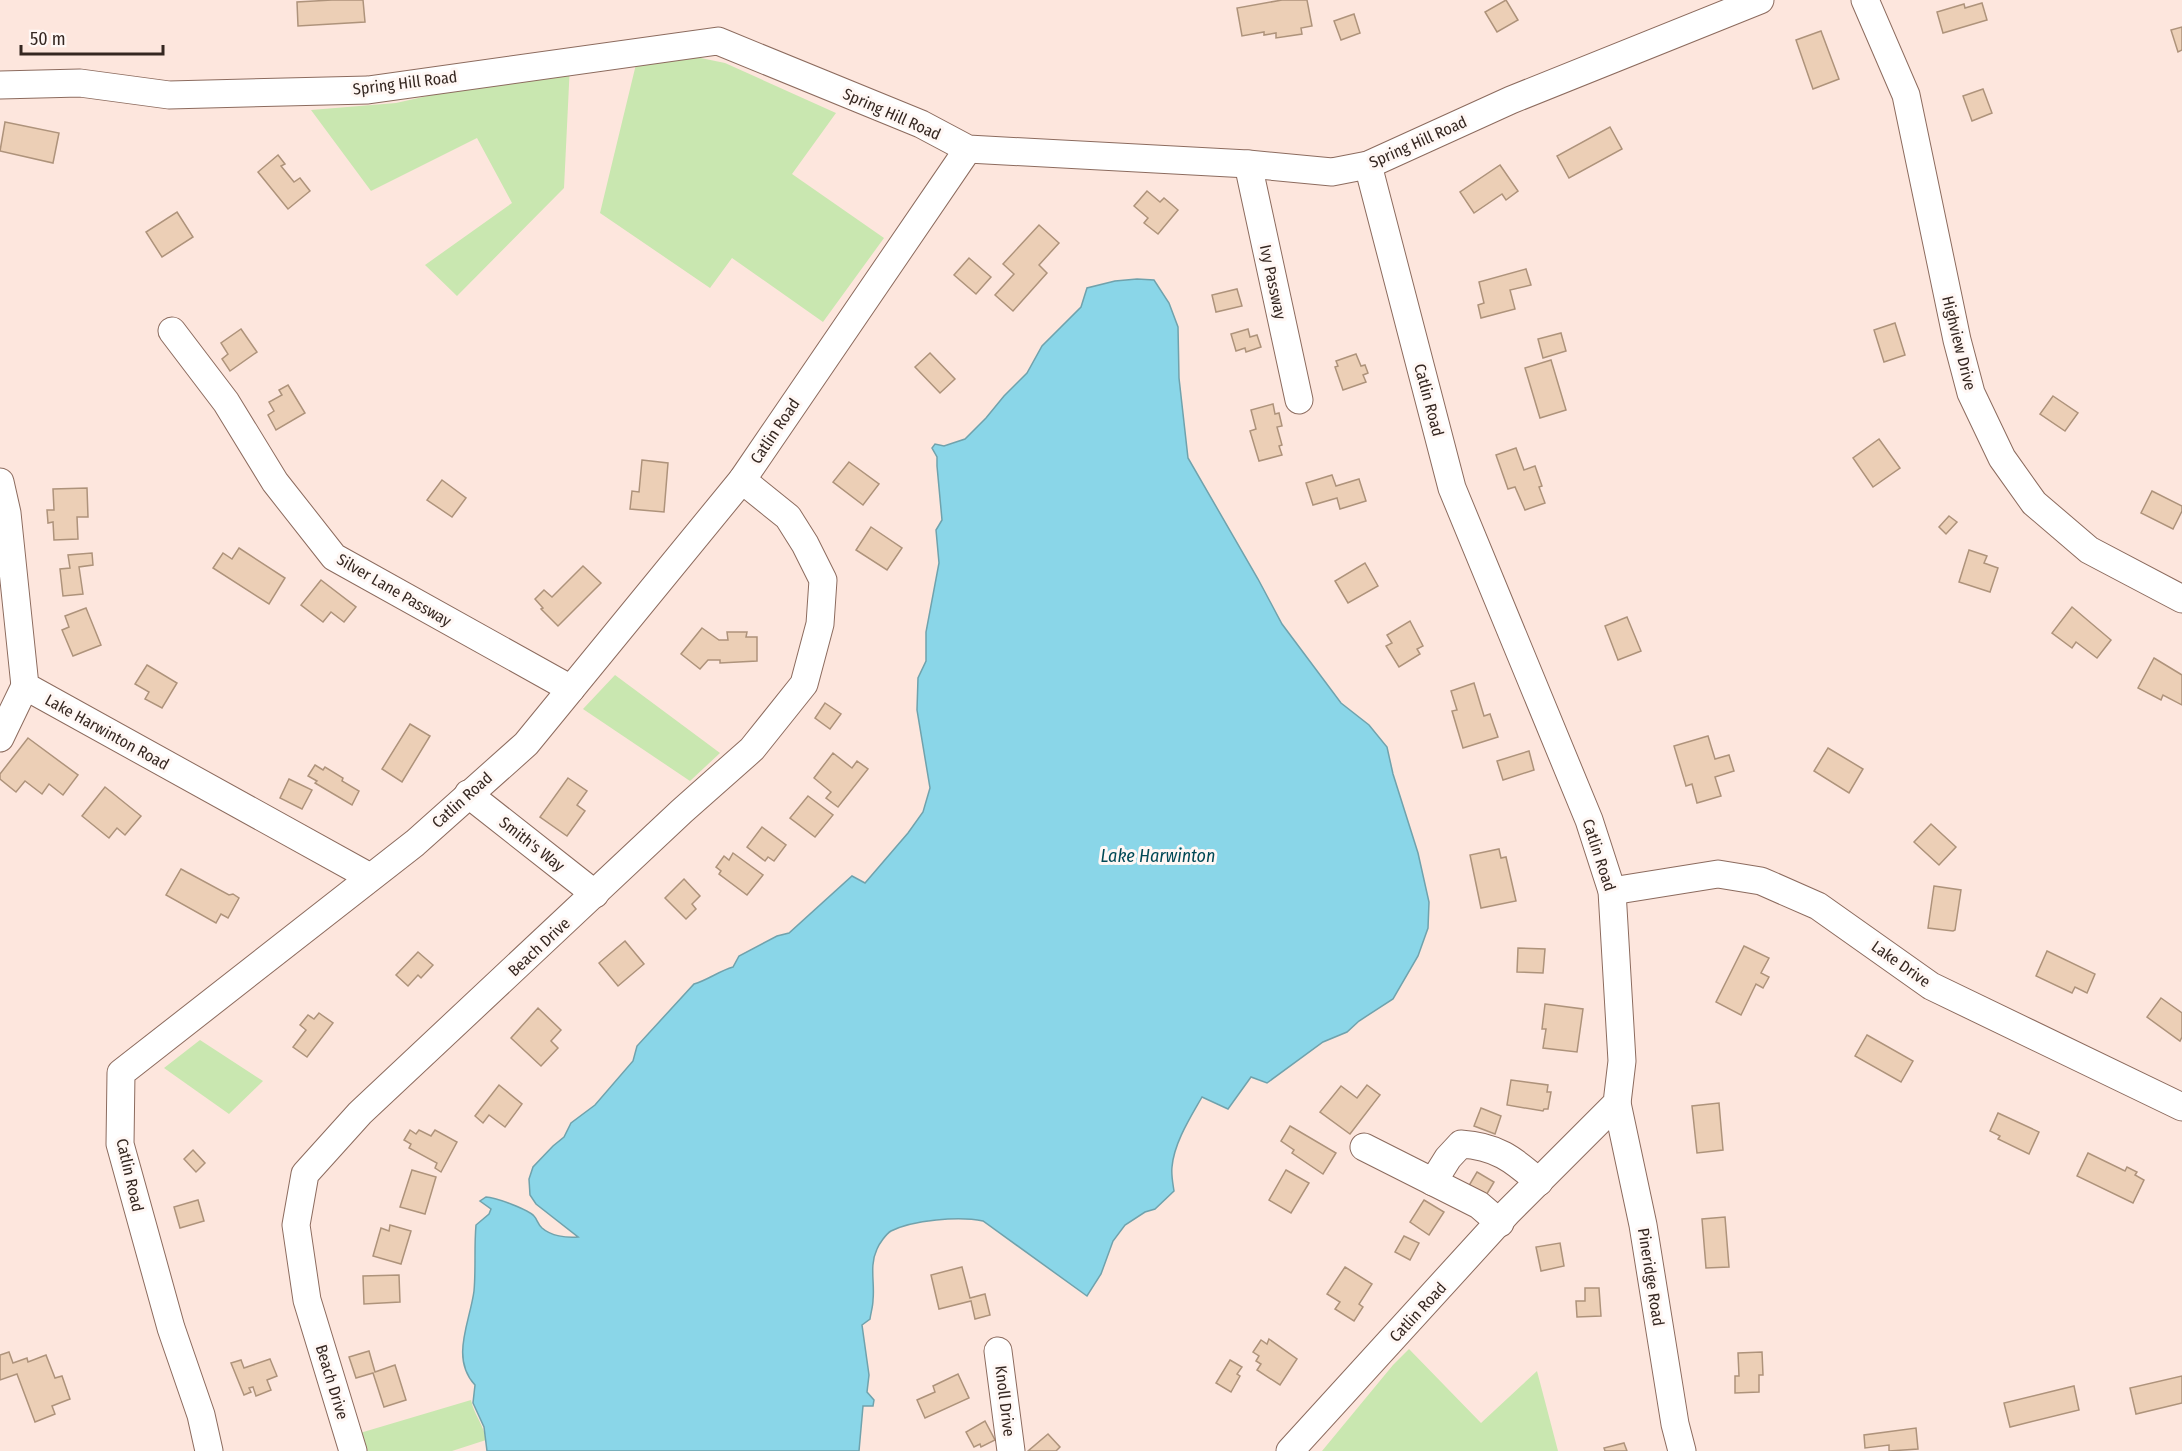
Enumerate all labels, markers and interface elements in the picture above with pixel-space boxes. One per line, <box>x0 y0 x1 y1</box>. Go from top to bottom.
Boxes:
scale bar <box>21 18 164 56</box>
text: 50 m <box>30 28 66 50</box>
street label: Spring Hill Road <box>352 67 458 99</box>
street label: Spring Hill Road <box>840 84 944 144</box>
street label: Spring Hill Road <box>1366 112 1470 172</box>
street label: Ivy Passway <box>1256 243 1290 322</box>
street label: Highview Drive <box>1938 294 1980 392</box>
street label: Catlin Road <box>1410 362 1448 438</box>
street label: Catlin Road <box>746 395 804 467</box>
street label: Silver Lane Passway <box>333 550 455 631</box>
street label: Lake Harwinton Road <box>42 690 172 774</box>
street label: Catlin Road <box>428 768 496 832</box>
street label: Smith's Way <box>496 813 569 876</box>
street label: Catlin Road <box>1578 817 1620 893</box>
water label: Lake Harwinton <box>1101 845 1215 867</box>
street label: Beach Drive <box>504 914 574 980</box>
street label: Lake Drive <box>1868 937 1934 991</box>
street label: Catlin Road <box>112 1137 148 1213</box>
street label: Pineridge Road <box>1634 1227 1668 1327</box>
street label: Catlin Road <box>1386 1278 1450 1346</box>
street label: Beach Drive <box>312 1342 352 1422</box>
street label: Knoll Drive <box>991 1364 1019 1438</box>

